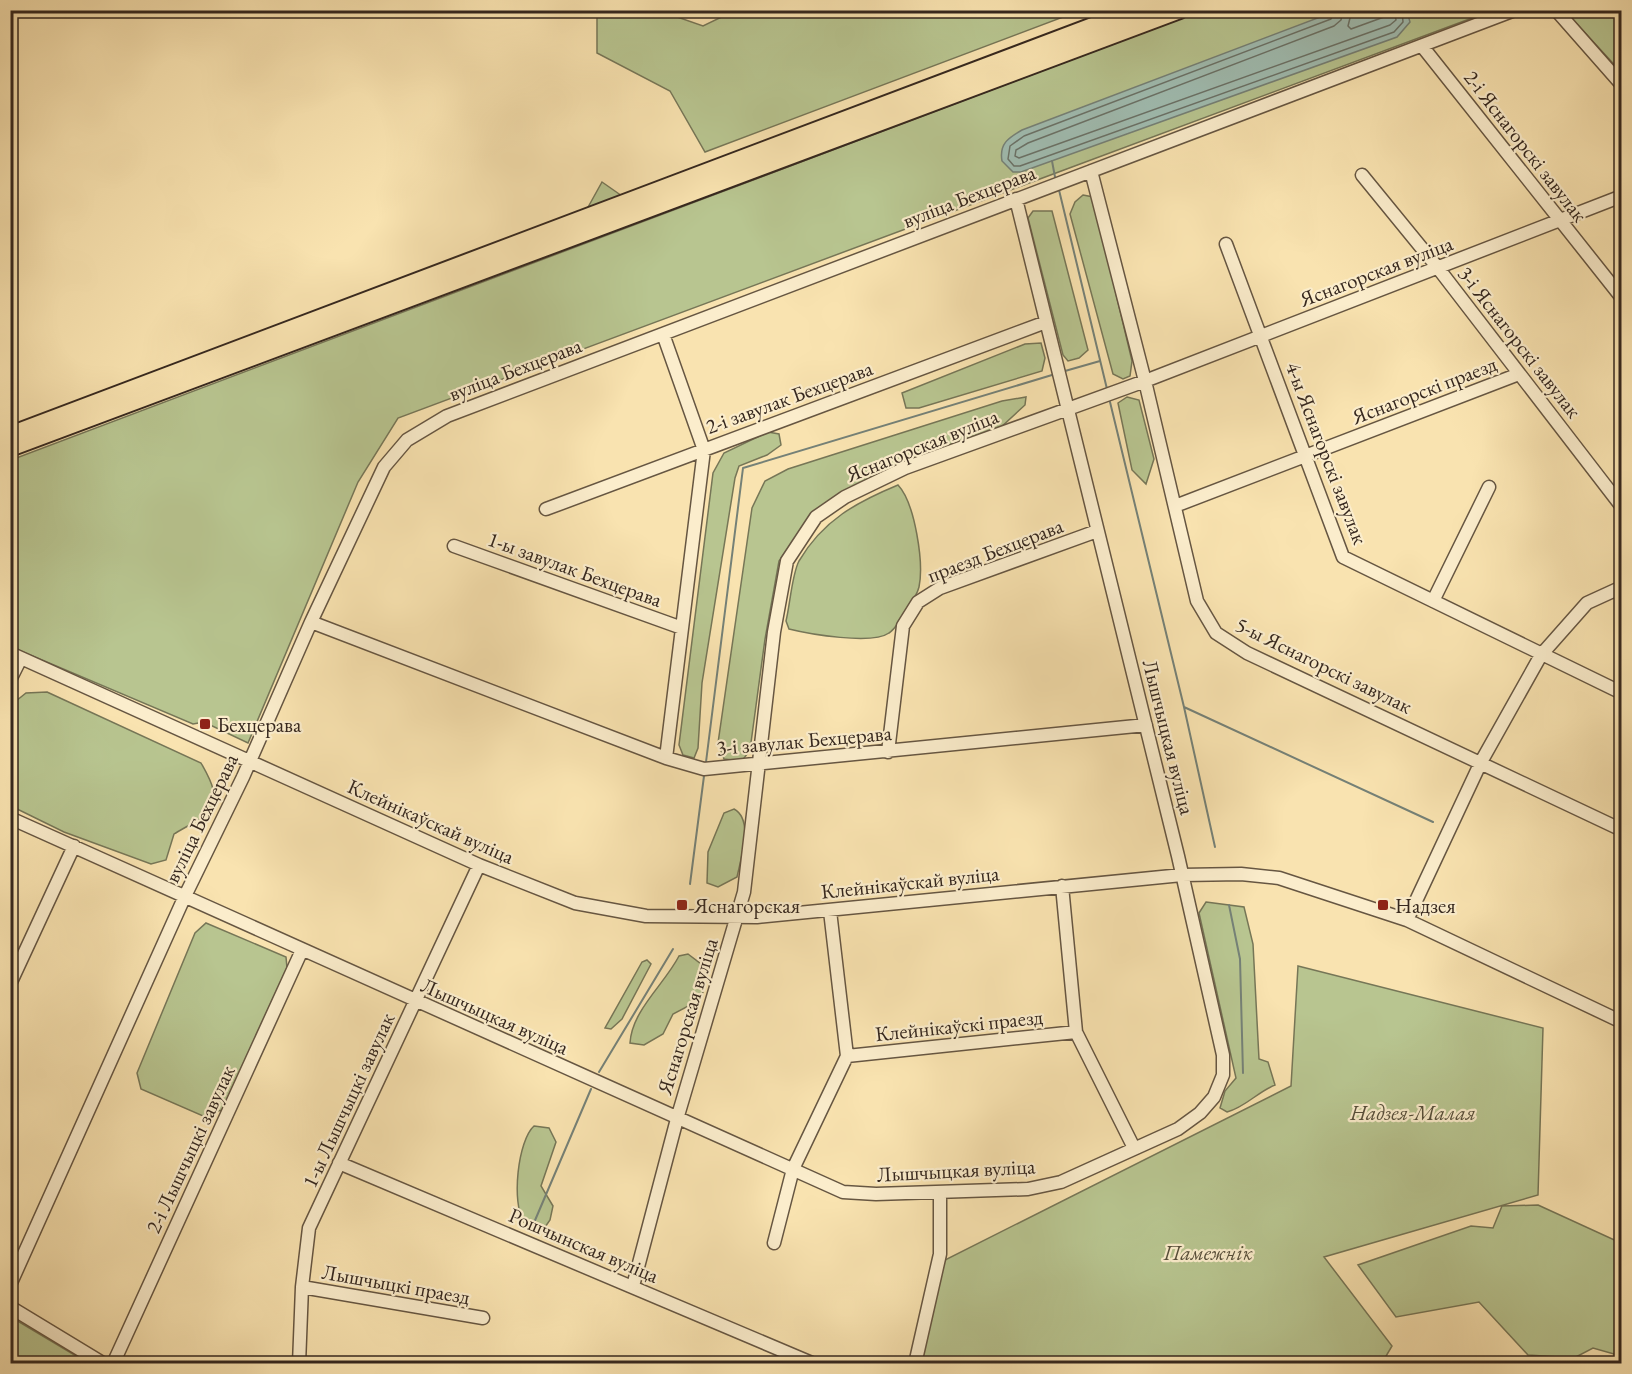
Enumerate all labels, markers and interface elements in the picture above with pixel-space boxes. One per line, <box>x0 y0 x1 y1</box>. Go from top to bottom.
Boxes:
street label: 2-і Яснагорскі завулак <box>1458 65 1594 227</box>
street label: вуліца Бехцерава <box>899 158 1040 234</box>
street label: Яснагорская вуліца <box>1295 229 1457 313</box>
street label: 3-і Яснагорскі завулак <box>1452 261 1588 423</box>
street label: вуліца Бехцерава <box>445 331 586 407</box>
street label: Яснагорскі праезд <box>1347 350 1501 430</box>
street label: 2-і завулак Бехцерава <box>702 354 877 440</box>
street label: 4-ы Яснагорскі завулак <box>1280 358 1374 548</box>
street label: Яснагорская вуліца <box>841 402 1003 488</box>
street label: праезд Бехцерава <box>923 511 1067 588</box>
street label: 1-ы завулак Бехцерава <box>484 525 666 613</box>
street label: 5-ы Яснагорскі завулак <box>1231 611 1417 719</box>
street label: Лышчыцкая вуліца <box>1137 657 1201 818</box>
place label: Бехцерава <box>217 711 302 738</box>
marker: Бехцерава <box>198 717 212 731</box>
street label: 3-і завулак Бехцерава <box>715 719 893 761</box>
street label: вуліца Бехцерава <box>158 749 244 887</box>
street label: Клейнікаўскай вуліца <box>344 772 519 870</box>
street label: Клейнікаўскай вуліца <box>819 859 1001 905</box>
place label: Яснагорская <box>693 892 800 919</box>
place label: Надзея <box>1395 892 1456 919</box>
marker: Яснагорская <box>675 898 689 912</box>
marker: Надзея <box>1376 898 1390 912</box>
street label: Яснагорская вуліца <box>650 934 724 1098</box>
street label: Лышчыцкая вуліца <box>417 971 574 1061</box>
street label: Клейнікаўскі праезд <box>874 1003 1045 1047</box>
street label: 1-ы Лышчыцкі завулак <box>296 1008 400 1192</box>
street label: 2-і Лышчыцкі завулак <box>139 1061 241 1237</box>
park label: Надзея-Малая <box>1349 1099 1476 1126</box>
street label: Лышчыцкая вуліца <box>876 1152 1037 1188</box>
street label: Рошчынская вуліца <box>505 1201 664 1289</box>
park label: Памежнік <box>1163 1239 1253 1266</box>
street label: Лышчыцкі праезд <box>320 1258 472 1310</box>

